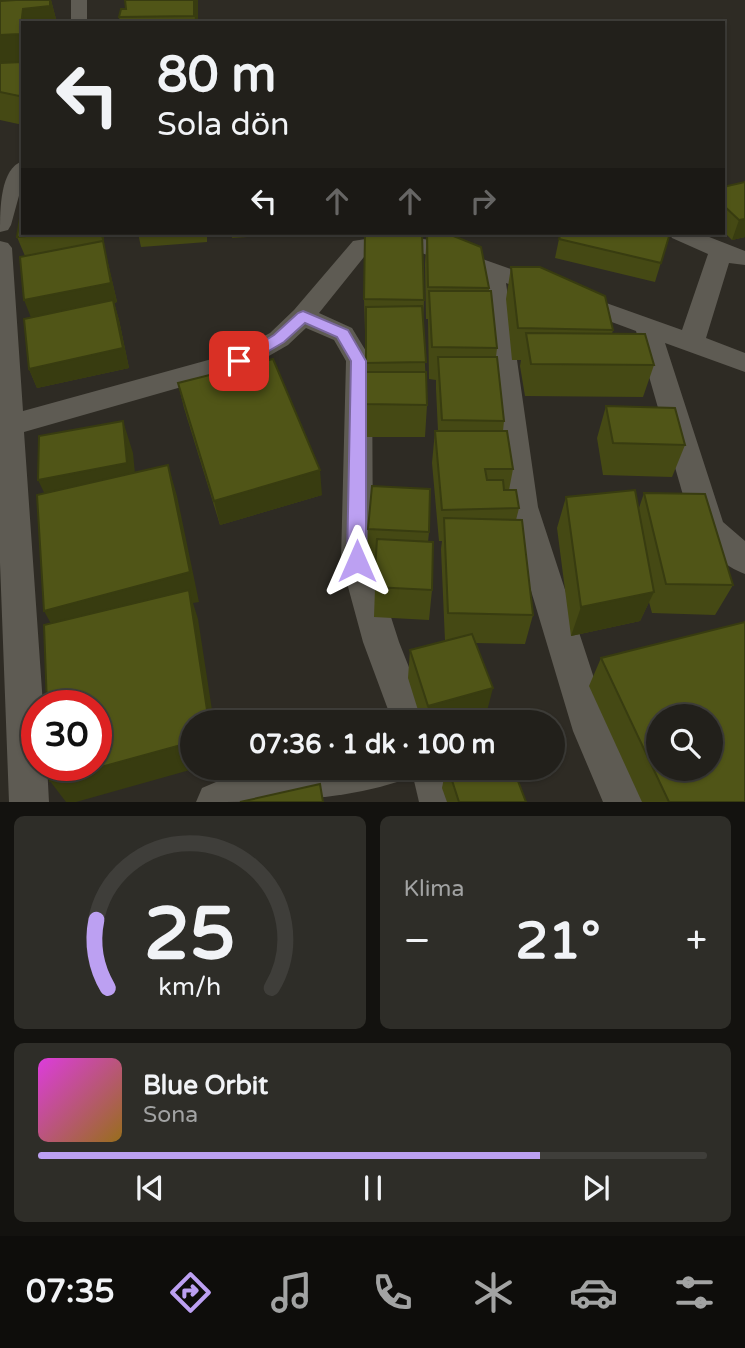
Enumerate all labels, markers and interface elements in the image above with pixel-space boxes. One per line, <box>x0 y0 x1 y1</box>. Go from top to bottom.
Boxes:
text: 80 m <box>157 46 276 105</box>
icon: left <box>42 49 133 140</box>
text: Sola dön <box>157 106 290 144</box>
icon: left <box>245 182 283 220</box>
icon: ahead <box>318 182 356 220</box>
icon: ahead <box>391 182 429 220</box>
icon: right <box>464 182 502 220</box>
pin <box>209 331 269 391</box>
icon: arrive <box>220 342 258 380</box>
position arrow <box>320 524 394 598</box>
speed limit sign: 30 <box>21 690 112 781</box>
map controls <box>646 704 723 781</box>
button: search <box>646 704 723 781</box>
text: 07:36 · 1 dk · 100 m <box>250 729 495 760</box>
text: Klima <box>404 875 464 903</box>
text: 25 <box>144 892 235 980</box>
text: 21° <box>516 910 601 973</box>
text: − <box>404 918 431 964</box>
text: + <box>686 918 707 964</box>
text: km/h <box>158 972 221 1002</box>
text: Blue Orbit <box>143 1070 268 1101</box>
text: Sona <box>143 1101 198 1129</box>
icon: previous <box>131 1169 169 1207</box>
icon: pause <box>354 1169 392 1207</box>
icon: next <box>577 1169 615 1207</box>
icon: directions <box>166 1268 215 1317</box>
icon: music <box>267 1268 316 1317</box>
icon: phone <box>368 1268 417 1317</box>
icon: climate <box>469 1268 518 1317</box>
icon: car <box>569 1268 618 1317</box>
icon: filters <box>670 1268 719 1317</box>
text: 07:35 <box>26 1273 115 1311</box>

